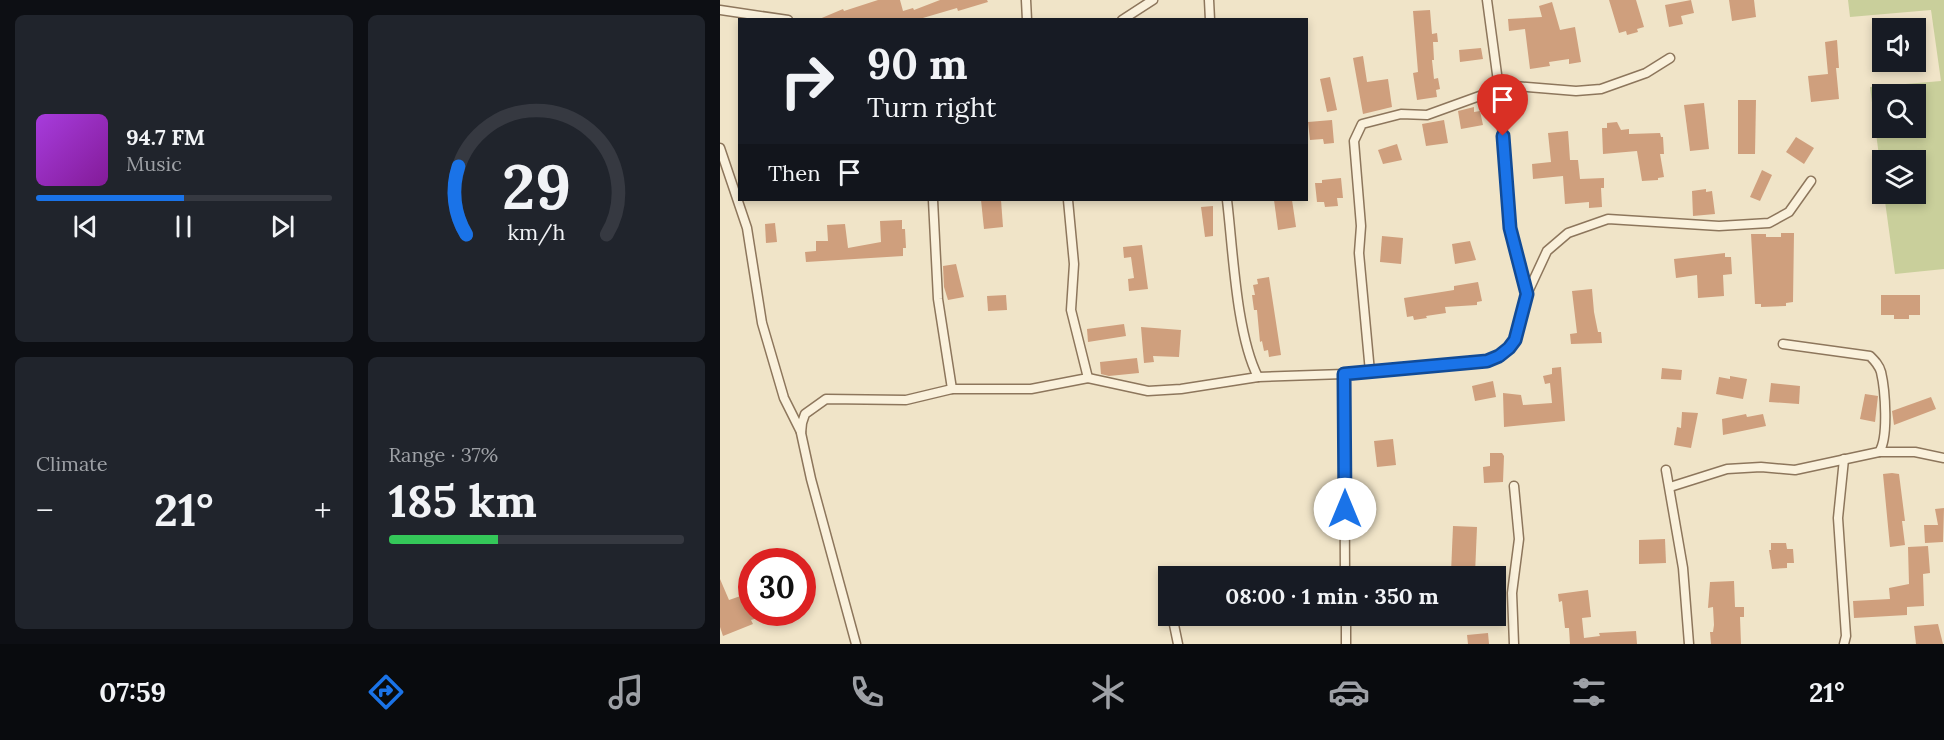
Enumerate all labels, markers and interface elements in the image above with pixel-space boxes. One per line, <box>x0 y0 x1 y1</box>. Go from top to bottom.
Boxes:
map controls <box>1872 18 1926 204</box>
button: sound <box>1872 18 1926 72</box>
text: 90 m <box>867 37 968 91</box>
icon: right <box>768 42 846 120</box>
pin <box>1477 74 1528 136</box>
icon: arrive <box>1486 83 1519 116</box>
button: search <box>1872 84 1926 138</box>
text: Turn right <box>867 90 996 124</box>
text: 94.7 FM <box>126 123 205 151</box>
text: 29 <box>502 147 571 227</box>
button: layers <box>1872 150 1926 204</box>
text: Music <box>126 151 182 176</box>
icon: arrive <box>833 156 866 189</box>
text: Then <box>768 159 821 187</box>
icon: previous <box>69 210 102 243</box>
icon: pause <box>167 210 200 243</box>
icon: next <box>266 210 299 243</box>
text: km/h <box>507 219 565 247</box>
text: Range · 37% <box>389 442 498 467</box>
text: Climate <box>36 451 108 476</box>
text: 185 km <box>389 472 537 529</box>
position arrow <box>1313 477 1377 541</box>
text: 21° <box>154 481 213 538</box>
text: − <box>36 489 54 531</box>
text: + <box>314 489 331 531</box>
speed limit sign: 30 <box>738 548 816 626</box>
text: 08:00 · 1 min · 350 m <box>1225 582 1439 610</box>
icon: directions <box>365 671 407 713</box>
icon: music <box>605 671 647 713</box>
icon: phone <box>846 671 888 713</box>
icon: climate <box>1087 671 1129 713</box>
icon: car <box>1328 671 1370 713</box>
icon: filters <box>1568 671 1610 713</box>
text: 07:59 <box>99 675 166 709</box>
text: 21° <box>1809 675 1845 709</box>

